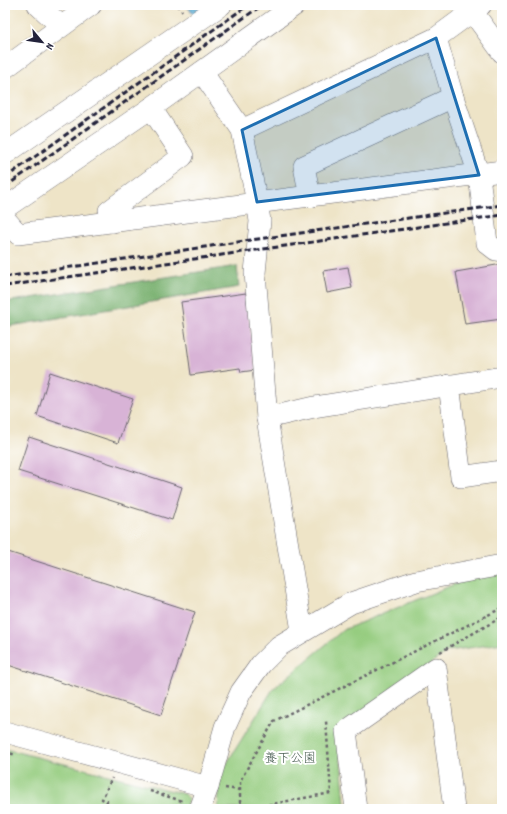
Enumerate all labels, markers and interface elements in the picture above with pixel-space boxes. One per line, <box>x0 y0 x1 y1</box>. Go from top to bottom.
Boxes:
north arrow <box>22 22 62 62</box>
text: N <box>40 40 57 53</box>
park label: 養下公園 <box>264 750 316 769</box>

